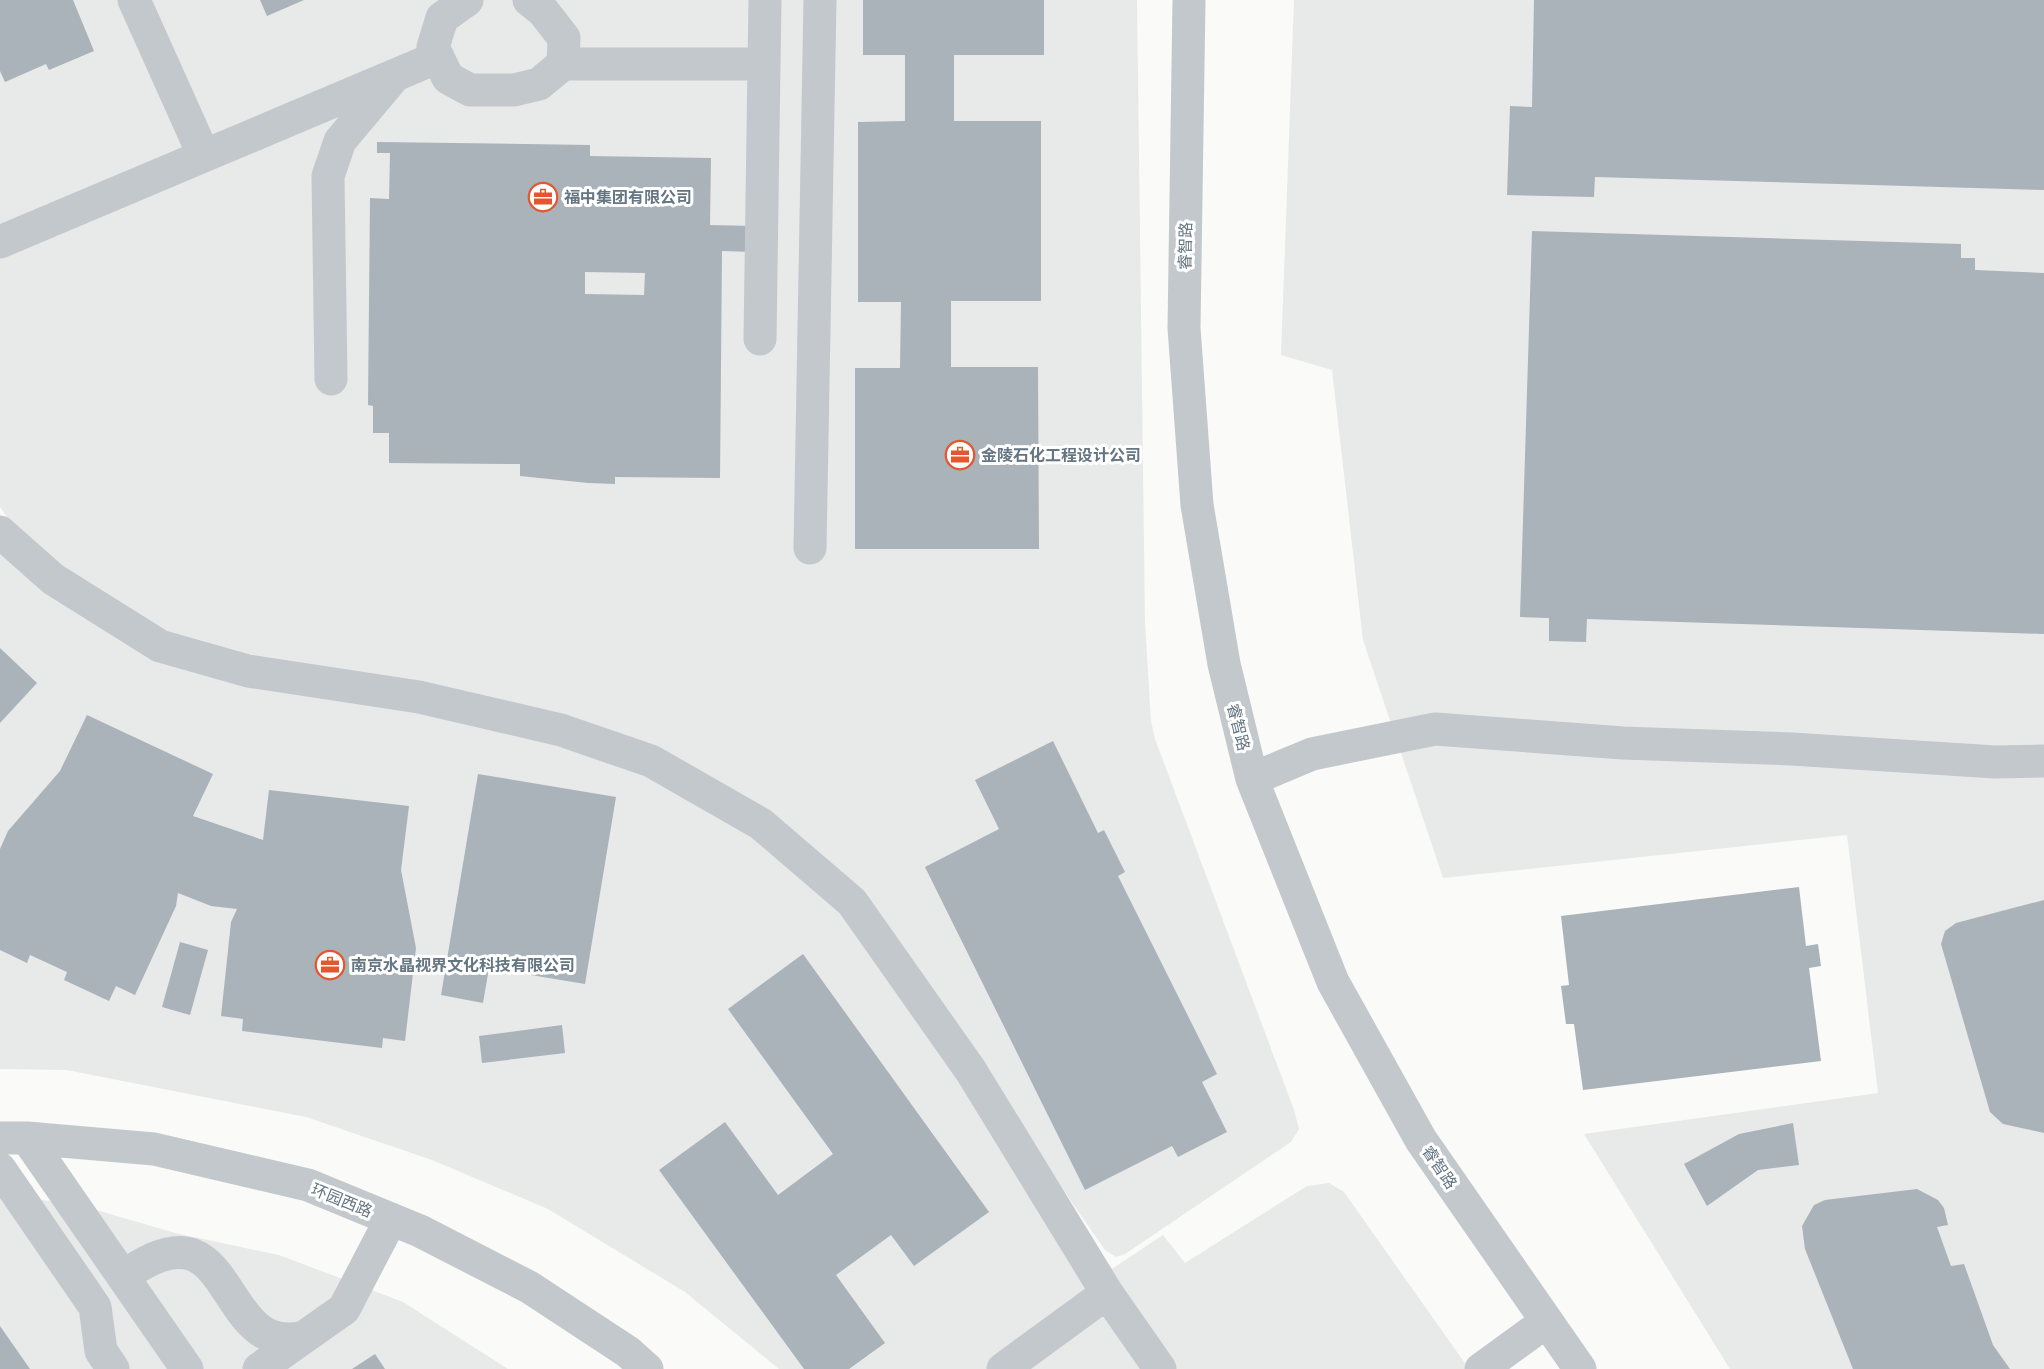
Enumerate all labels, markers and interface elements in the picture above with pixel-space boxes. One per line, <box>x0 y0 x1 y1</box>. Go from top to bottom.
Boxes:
office icon: 福中集团有限公司 <box>527 181 559 213</box>
place label: 福中集团有限公司 <box>564 188 692 207</box>
street label: 睿智路 <box>1176 222 1195 270</box>
office icon: 金陵石化工程设计公司 <box>944 439 976 471</box>
place label: 金陵石化工程设计公司 <box>981 446 1141 465</box>
street label: 睿智路 <box>1223 702 1254 753</box>
office icon: 南京水晶视界文化科技有限公司 <box>314 949 346 981</box>
place label: 南京水晶视界文化科技有限公司 <box>351 956 575 975</box>
street label: 睿智路 <box>1418 1142 1461 1192</box>
street label: 环园西路 <box>309 1180 375 1221</box>

